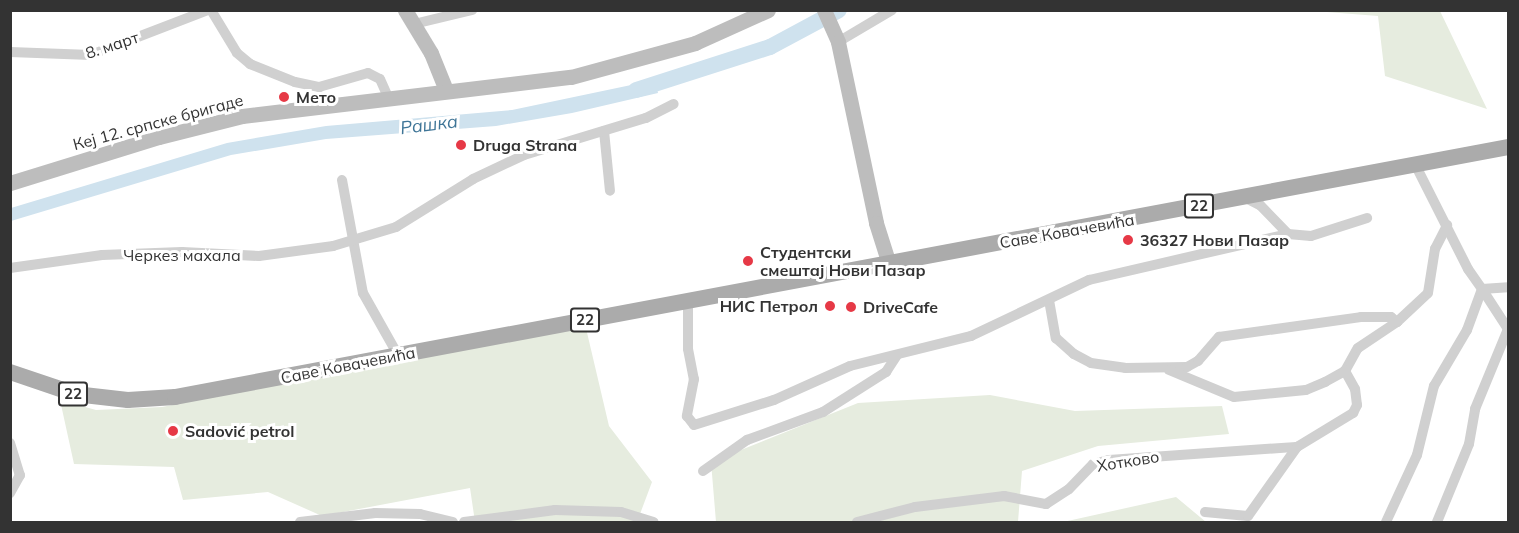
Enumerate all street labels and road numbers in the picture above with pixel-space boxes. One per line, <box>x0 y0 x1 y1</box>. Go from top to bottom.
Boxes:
street label: 8. март <box>83 27 141 63</box>
street label: Кеј 12. српске бригаде <box>71 90 245 154</box>
road number: 22 <box>1184 194 1214 218</box>
street label: Саве Ковачевића <box>998 210 1136 252</box>
street label: Черкез махала <box>123 245 241 265</box>
road number: 22 <box>570 308 600 332</box>
street label: Саве Ковачевића <box>279 343 417 387</box>
road number: 22 <box>58 382 88 406</box>
street label: Хотково <box>1095 447 1161 475</box>

